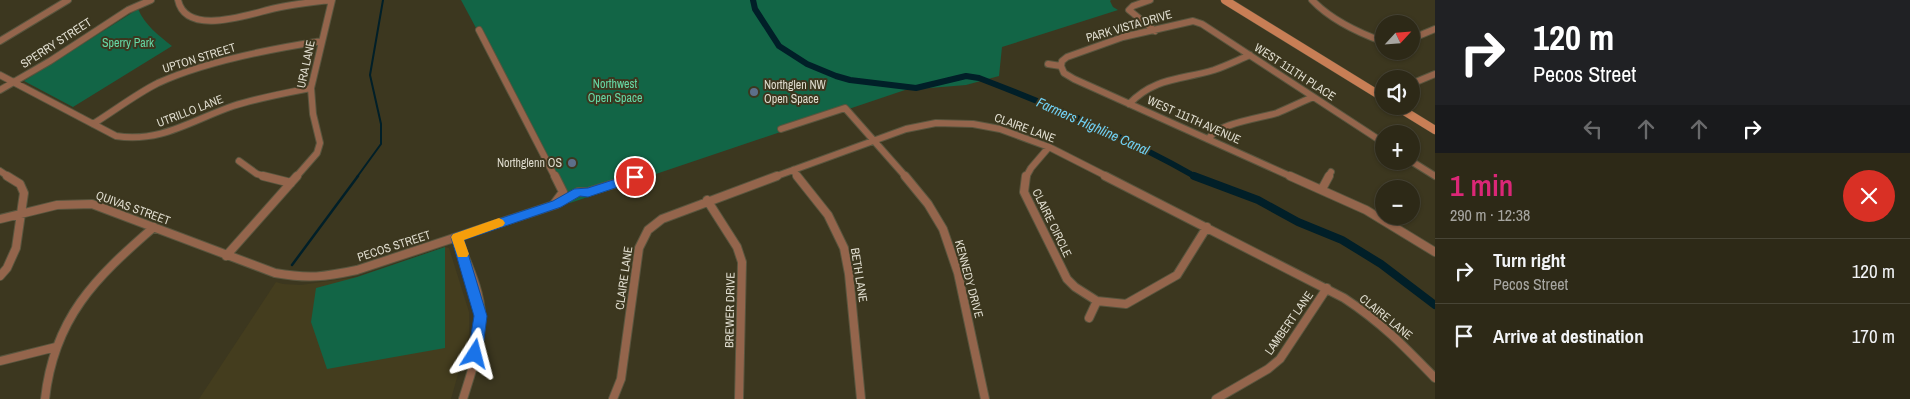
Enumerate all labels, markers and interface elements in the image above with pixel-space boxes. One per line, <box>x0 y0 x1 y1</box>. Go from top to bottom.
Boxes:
street label: PARK VISTA DRIVE <box>1084 6 1174 46</box>
street label: SPERRY STREET <box>17 14 95 72</box>
text: 120 m <box>1533 14 1614 61</box>
north arrow <box>1375 15 1420 60</box>
map controls <box>1375 15 1420 225</box>
icon: right <box>1450 20 1515 85</box>
park label: Sperry Park <box>102 35 154 51</box>
street label: UPTON STREET <box>160 39 238 77</box>
street label: URA LANE <box>293 39 319 89</box>
street label: WEST 111TH PLACE <box>1251 40 1339 104</box>
text: Pecos Street <box>1533 59 1636 89</box>
button: sound <box>1375 70 1420 115</box>
park label: Northwest Open Space <box>588 76 642 106</box>
place label: Northglen NW Open Space <box>764 77 827 107</box>
marker: Northglen NW Open Space <box>748 86 760 98</box>
street label: UTRILLO LANE <box>154 91 226 131</box>
street label: WEST 111TH AVENUE <box>1145 92 1243 148</box>
water label: Farmers Highline Canal <box>1034 93 1153 159</box>
street label: CLAIRE LANE <box>992 110 1058 146</box>
icon: left <box>1579 115 1607 143</box>
icon: ahead <box>1632 115 1660 143</box>
icon: ahead <box>1685 115 1713 143</box>
icon: right <box>1738 115 1766 143</box>
button: + <box>1375 125 1420 170</box>
place label: Northglenn OS <box>497 155 562 171</box>
pin <box>614 156 656 198</box>
marker: Northglenn OS <box>566 157 578 169</box>
icon: arrive <box>621 163 649 191</box>
text: 1 min <box>1450 165 1513 205</box>
button: close <box>1843 170 1895 222</box>
button: − <box>1375 180 1420 225</box>
street label: CLAIRE CIRCLE <box>1029 186 1075 260</box>
street label: QUIVAS STREET <box>94 187 172 229</box>
text: 290 m · 12:38 <box>1450 204 1530 226</box>
street label: PECOS STREET <box>355 227 433 265</box>
street label: KENNEDY DRIVE <box>951 238 987 320</box>
street label: CLAIRE LANE <box>612 245 636 311</box>
street label: BETH LANE <box>847 247 871 303</box>
text: Turn right <box>1493 247 1565 273</box>
icon: right <box>1450 257 1478 285</box>
text: 120 m <box>1852 258 1895 284</box>
street label: BREWER DRIVE <box>721 272 739 348</box>
text: Pecos Street <box>1493 273 1568 295</box>
street label: LAMBERT LANE <box>1261 288 1317 358</box>
street label: CLAIRE LANE <box>1356 291 1416 343</box>
icon: arrive <box>1450 322 1478 350</box>
text: Arrive at destination <box>1493 323 1644 349</box>
text: 170 m <box>1852 323 1895 349</box>
position arrow <box>448 327 500 379</box>

